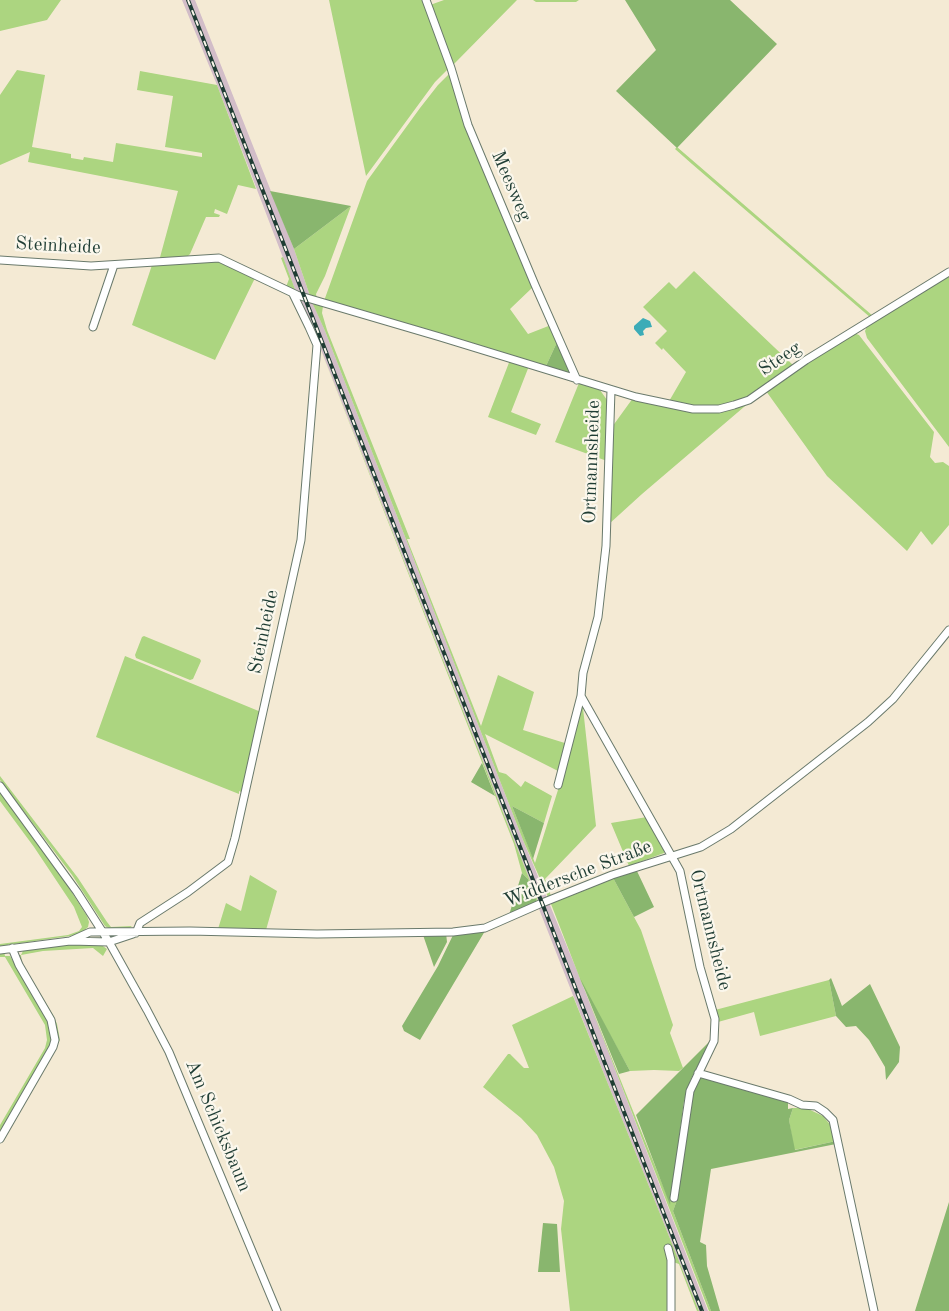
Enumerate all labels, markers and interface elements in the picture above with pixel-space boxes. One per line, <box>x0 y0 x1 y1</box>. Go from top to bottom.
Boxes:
street label: Meesweg <box>486 147 536 225</box>
street label: Steinheide <box>15 232 101 260</box>
street label: Steeg <box>754 337 806 381</box>
street label: Ortmannsheide <box>578 400 606 524</box>
street label: Steinheide <box>244 588 284 676</box>
street label: Widdersche Straße <box>501 835 655 913</box>
street label: Ortmannsheide <box>684 867 736 993</box>
street label: Am Schicksbaum <box>180 1057 256 1195</box>

